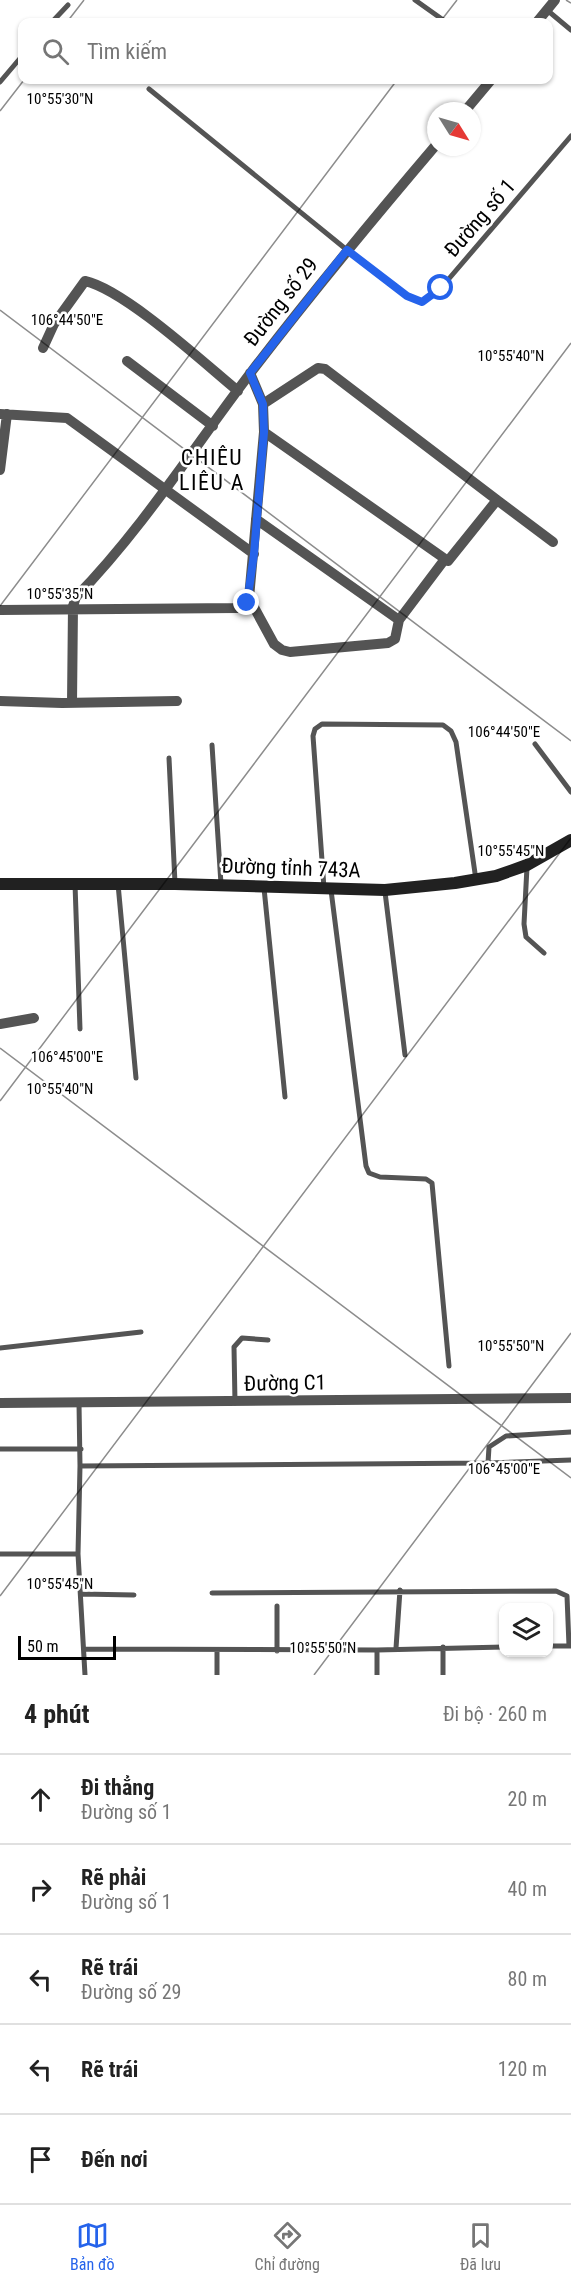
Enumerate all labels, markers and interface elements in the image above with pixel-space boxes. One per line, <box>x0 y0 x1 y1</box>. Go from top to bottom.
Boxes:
search box <box>18 18 553 84</box>
icon: search <box>39 35 72 68</box>
text: Tìm kiếm <box>87 39 167 64</box>
text: 10°55'30"N <box>27 90 93 108</box>
north arrow <box>427 102 481 156</box>
street label: Đường số 1 <box>440 174 520 262</box>
street label: Đường số 29 <box>239 253 323 351</box>
route start <box>427 274 453 300</box>
text: 106°44'50"E <box>31 311 103 329</box>
text: 10°55'40"N <box>478 347 544 365</box>
district label: CHIÊU LIÊU A <box>179 445 245 495</box>
text: 10°55'35"N <box>27 585 93 603</box>
route end <box>233 589 259 615</box>
text: 106°44'50"E <box>468 723 540 741</box>
text: 10°55'45"N <box>478 842 544 860</box>
street label: Đường tỉnh 743A <box>221 854 361 882</box>
text: 106°45'00"E <box>31 1048 103 1066</box>
text: 10°55'40"N <box>27 1080 93 1098</box>
text: 10°55'50"N <box>478 1337 544 1355</box>
street label: Đường C1 <box>244 1370 326 1396</box>
text: 106°45'00"E <box>468 1460 540 1478</box>
text: 10°55'45"N <box>27 1575 93 1593</box>
map controls <box>499 1603 553 1657</box>
button: layers <box>499 1603 553 1657</box>
scale bar <box>18 1633 116 1660</box>
text: 50 m <box>27 1637 59 1656</box>
text: 10°55'50"N <box>290 1639 356 1657</box>
text: 4 phút <box>24 1699 90 1729</box>
text: Đi bộ · 260 m <box>443 1702 547 1726</box>
text: Đi thẳng <box>81 1775 154 1800</box>
icon: ahead <box>24 1783 57 1816</box>
text: 20 m <box>508 1787 547 1811</box>
text: Đường số 1 <box>81 1800 172 1824</box>
text: Rẽ phải <box>81 1865 146 1890</box>
icon: right <box>24 1873 57 1906</box>
text: 40 m <box>508 1877 547 1901</box>
text: Đường số 1 <box>81 1890 172 1914</box>
text: Rẽ trái <box>81 1955 138 1980</box>
icon: left <box>24 1963 57 1996</box>
text: 80 m <box>508 1967 547 1991</box>
text: Đường số 29 <box>81 1980 181 2004</box>
icon: left <box>24 2053 57 2086</box>
text: Rẽ trái <box>81 2057 138 2082</box>
text: 120 m <box>498 2057 547 2081</box>
icon: arrive <box>24 2143 57 2176</box>
text: Đến nơi <box>81 2147 148 2172</box>
tab: Bản đồ <box>70 2219 114 2274</box>
tab: Chỉ đường <box>255 2219 320 2274</box>
tab: Đã lưu <box>460 2219 501 2274</box>

